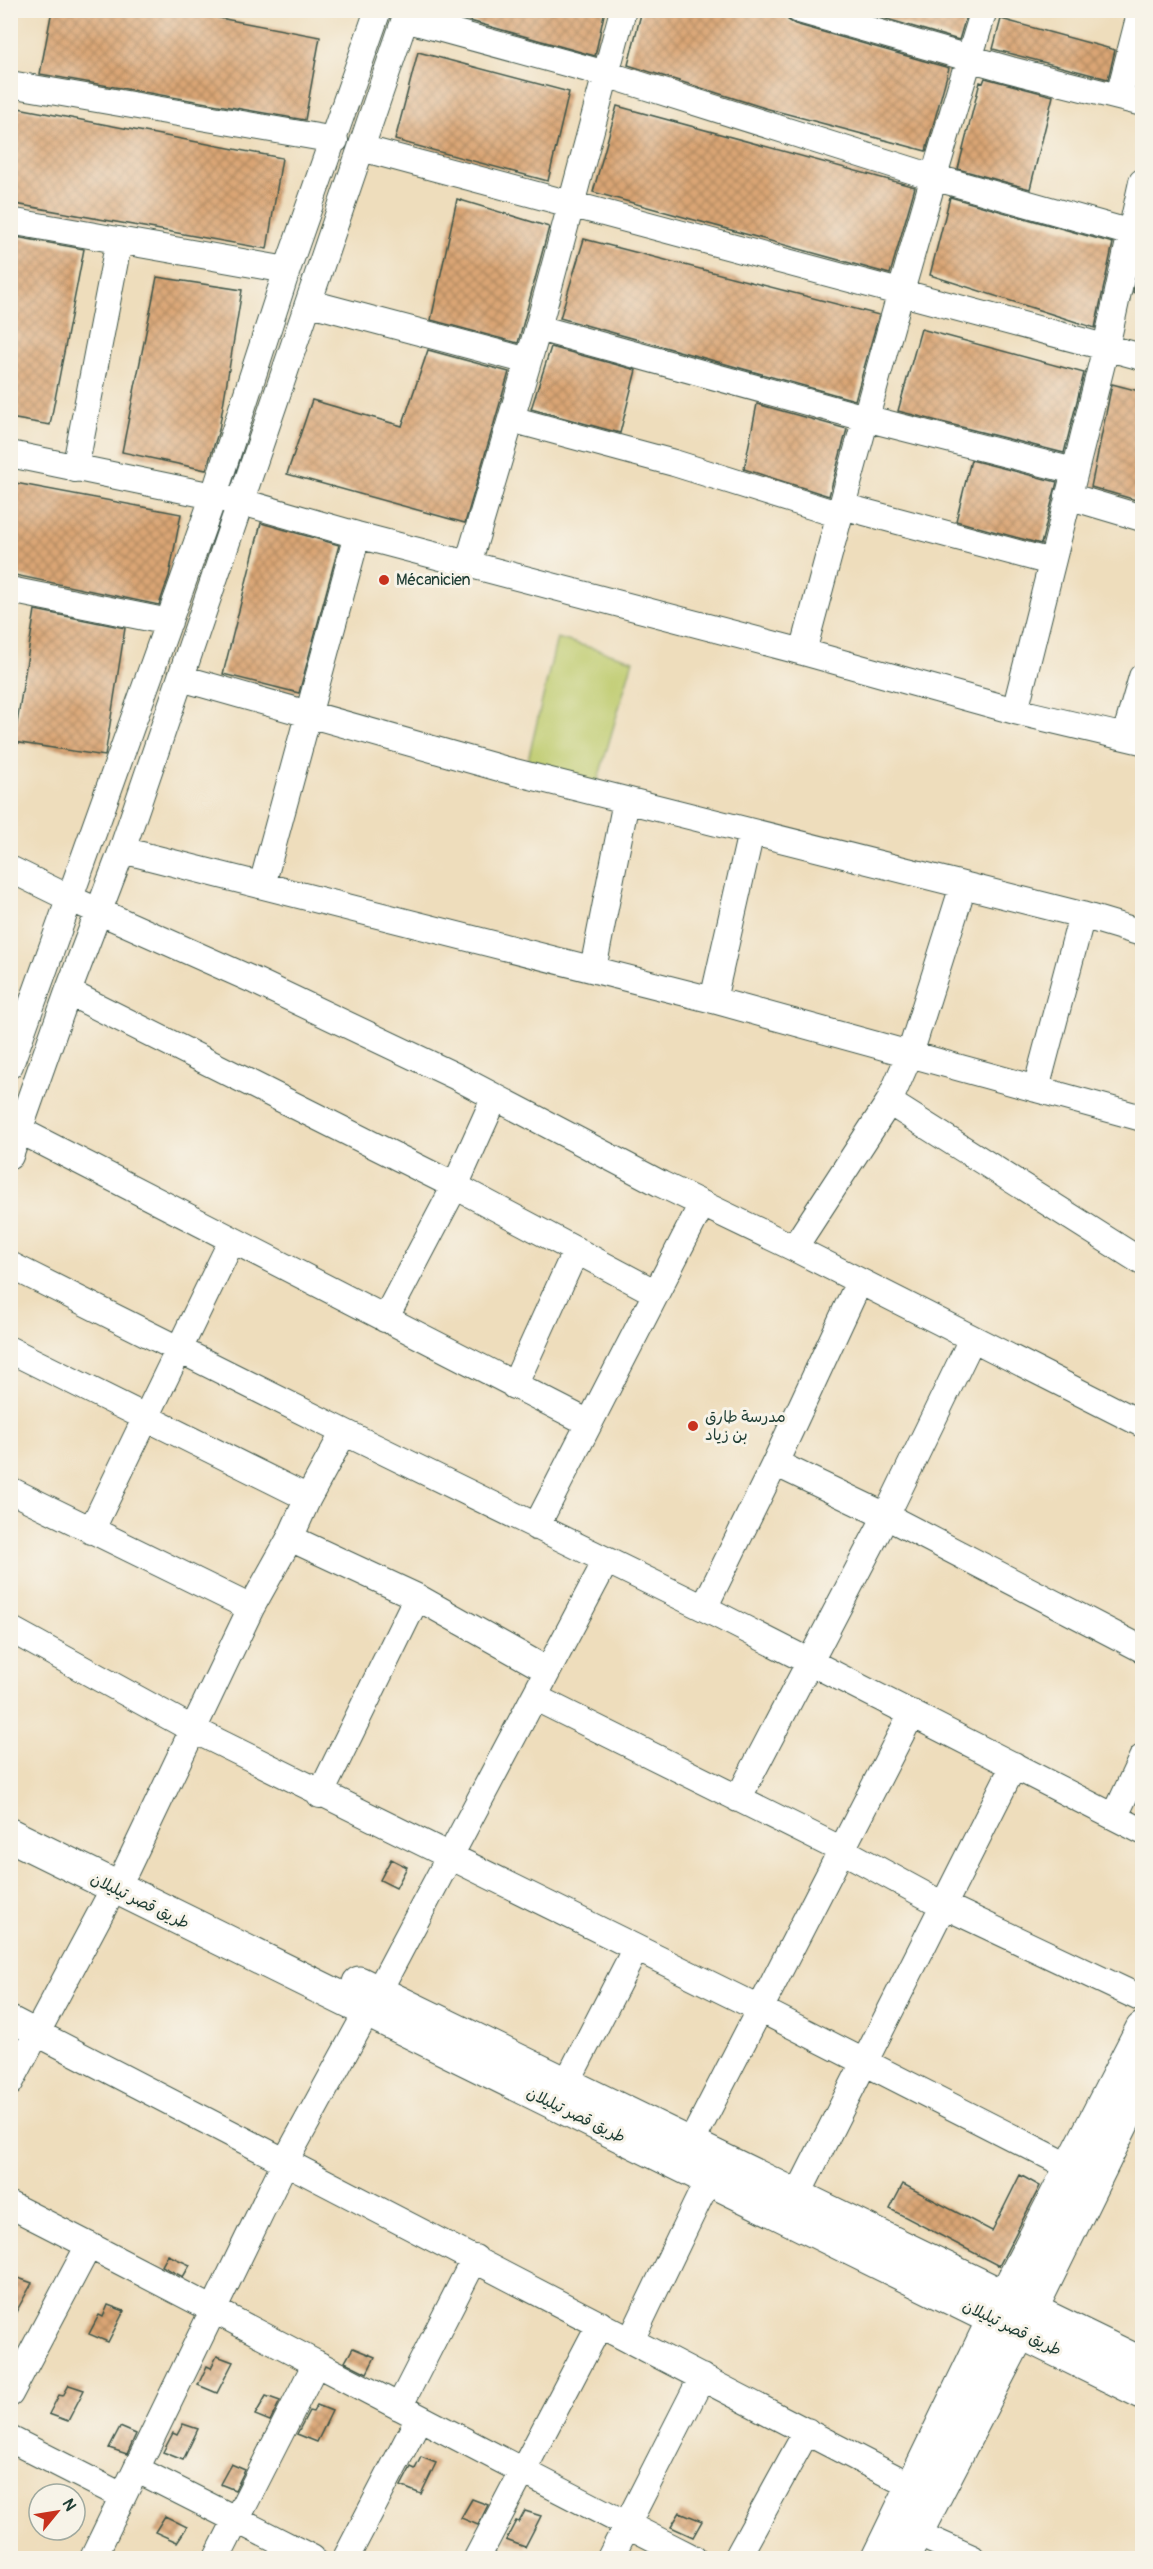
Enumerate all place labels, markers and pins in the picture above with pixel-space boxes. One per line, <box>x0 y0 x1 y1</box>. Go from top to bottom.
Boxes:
place label: Mécanicien <box>396 570 471 590</box>
marker: Mécanicien <box>377 573 391 587</box>
place label: مدرسة طارق بن زياد <box>705 1407 786 1445</box>
marker: مدرسة طارق بن زياد <box>686 1419 700 1433</box>

